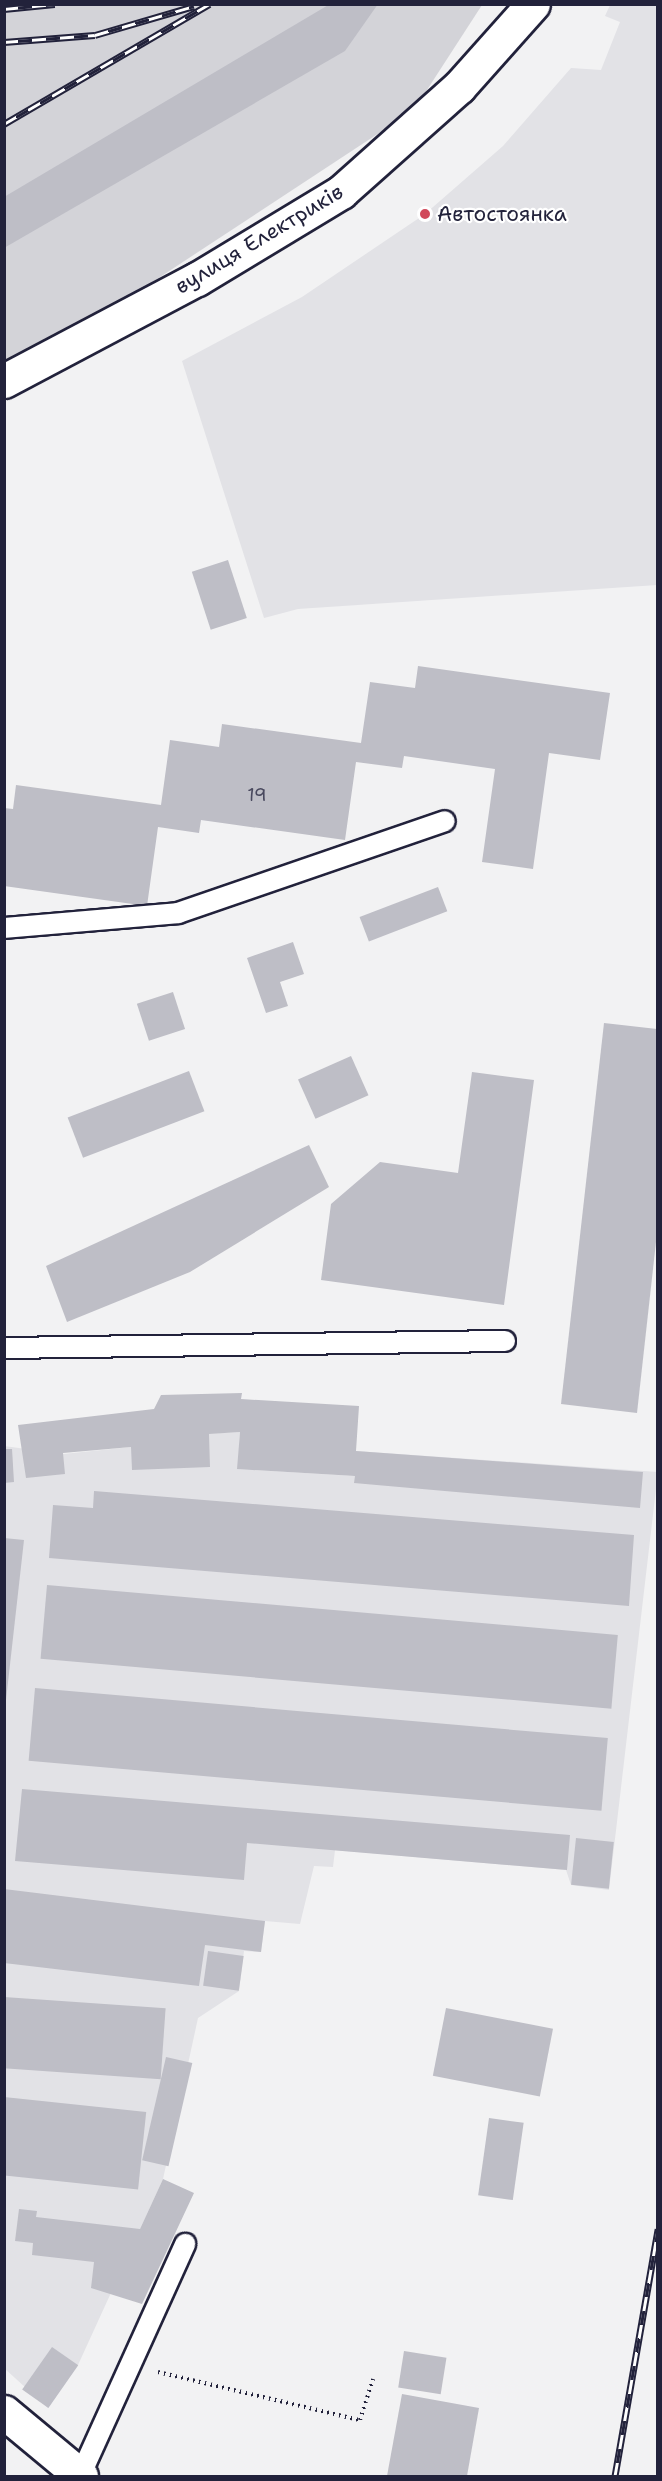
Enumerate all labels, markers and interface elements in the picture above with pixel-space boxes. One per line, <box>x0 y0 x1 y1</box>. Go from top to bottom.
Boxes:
street label: вулиця Електриків <box>170 179 348 299</box>
place label: Автостоянка <box>437 201 567 227</box>
marker: Автостоянка <box>418 207 432 221</box>
house number: 19 <box>247 784 267 806</box>

